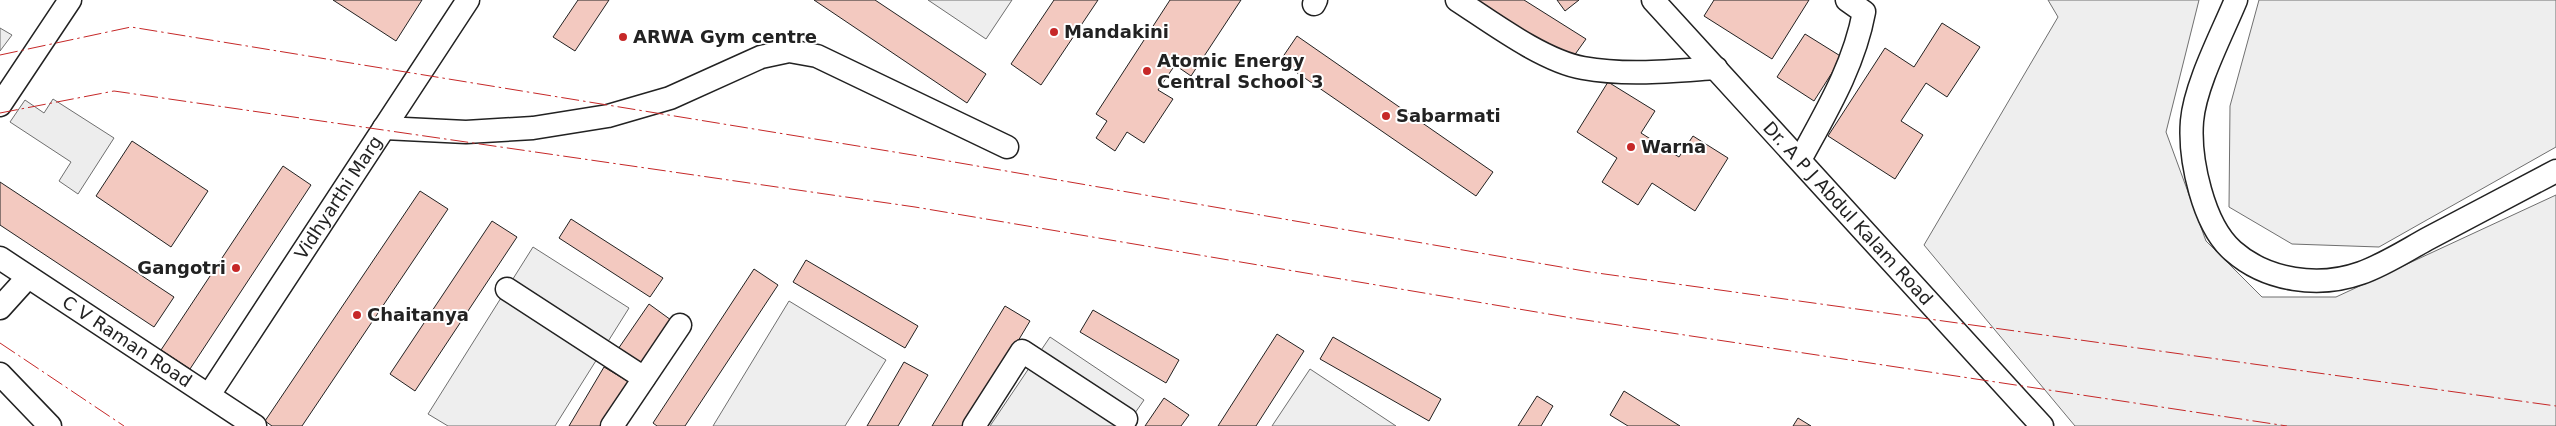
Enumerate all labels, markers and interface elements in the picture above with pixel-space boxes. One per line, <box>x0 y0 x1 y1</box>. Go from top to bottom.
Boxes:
place label: Mandakini <box>1064 21 1169 42</box>
place label: ARWA Gym centre <box>633 26 817 47</box>
marker: Mandakini <box>1048 26 1060 38</box>
marker: ARWA Gym centre <box>617 31 629 43</box>
place label: Atomic Energy Central School 3 <box>1157 50 1323 92</box>
marker: Atomic Energy Central School 3 <box>1141 65 1153 77</box>
place label: Sabarmati <box>1396 105 1501 126</box>
marker: Sabarmati <box>1380 110 1392 122</box>
street label: Dr. A P J Abdul Kalam Road <box>1759 117 1937 309</box>
street label: Vidhyarthi Marg <box>290 132 386 263</box>
place label: Warna <box>1641 136 1706 157</box>
marker: Warna <box>1625 141 1637 153</box>
place label: Gangotri <box>137 257 226 278</box>
marker: Gangotri <box>230 262 242 274</box>
street label: C V Raman Road <box>59 291 196 391</box>
place label: Chaitanya <box>367 304 469 325</box>
marker: Chaitanya <box>351 309 363 321</box>

